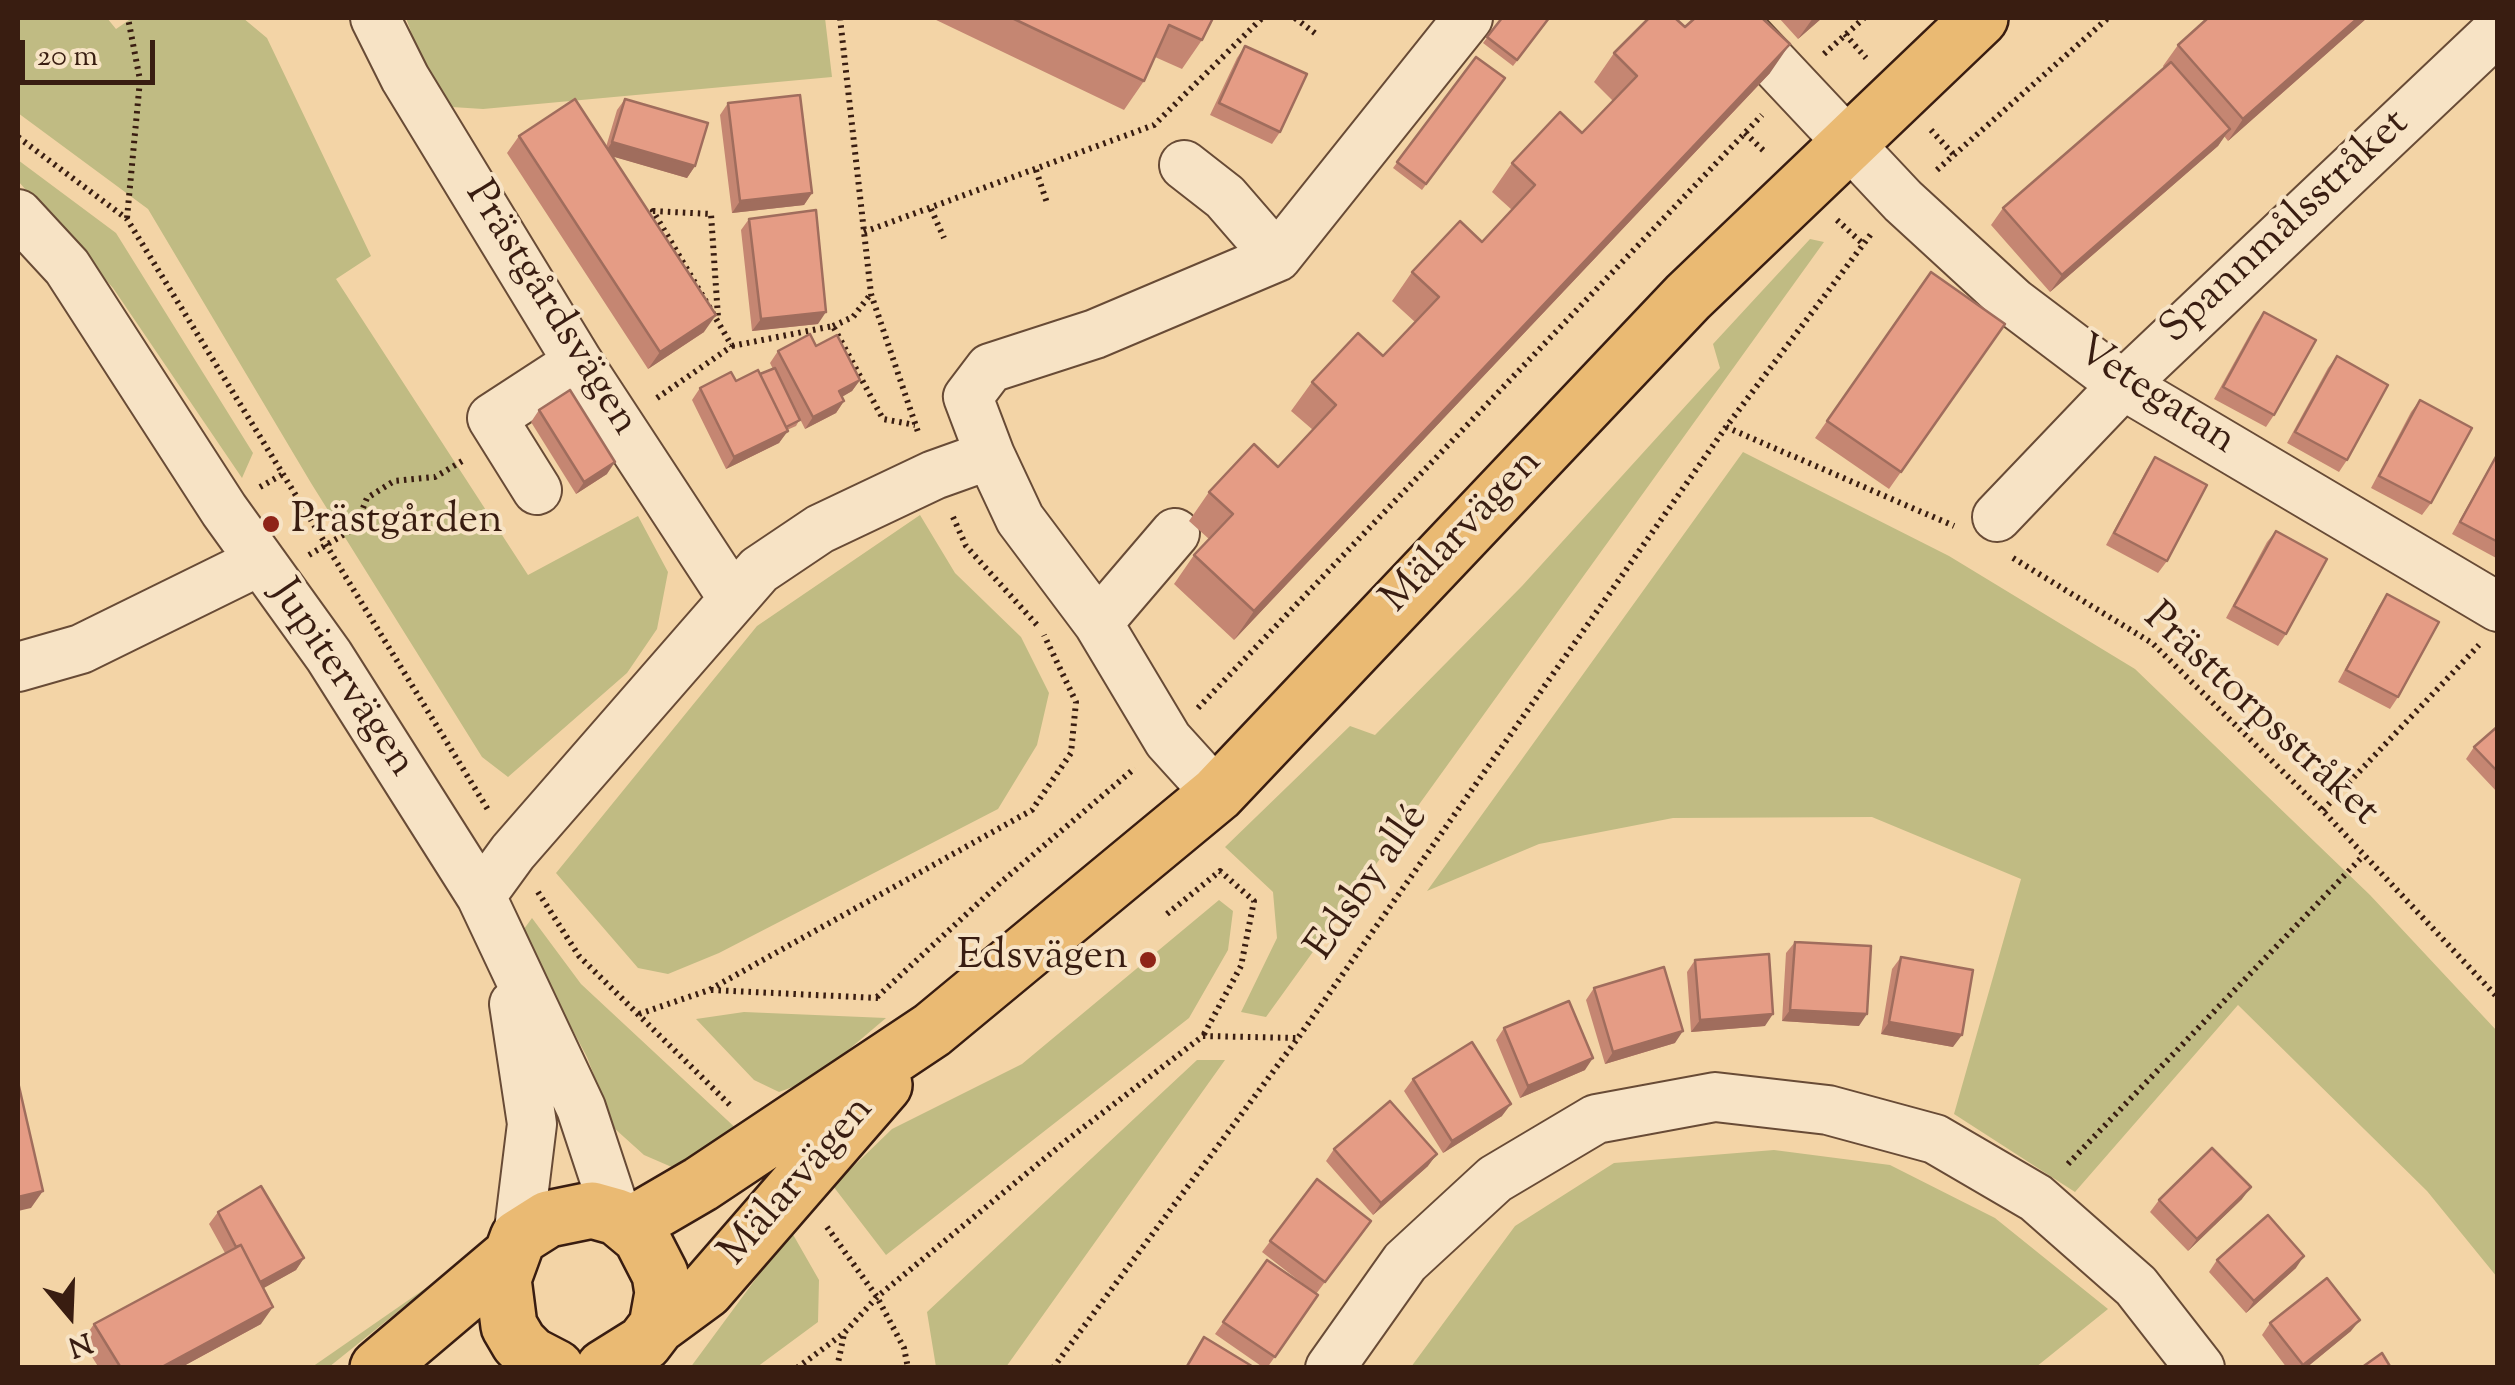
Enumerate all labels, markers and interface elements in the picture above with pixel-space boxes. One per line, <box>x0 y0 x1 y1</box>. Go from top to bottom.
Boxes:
scale bar <box>25 20 160 82</box>
text: 20 m <box>37 36 98 79</box>
street label: Spannmålsstråket <box>2152 101 2422 357</box>
street label: Prästgårdsvägen <box>451 174 647 446</box>
street label: Vetegatan <box>2064 328 2244 468</box>
street label: Mälarvägen <box>1373 440 1555 626</box>
place label: Prästgården <box>291 499 503 549</box>
marker: Prästgården <box>260 513 282 535</box>
street label: Jupitervägen <box>256 572 424 788</box>
street label: Prästtorpsstråket <box>2131 595 2387 839</box>
street label: Edsby allé <box>1298 796 1442 972</box>
place label: Edsvägen <box>957 935 1128 985</box>
marker: Edsvägen <box>1137 949 1159 971</box>
street label: Mälarvägen <box>711 1087 887 1279</box>
north arrow <box>20 1265 120 1365</box>
text: N <box>63 1321 97 1366</box>

